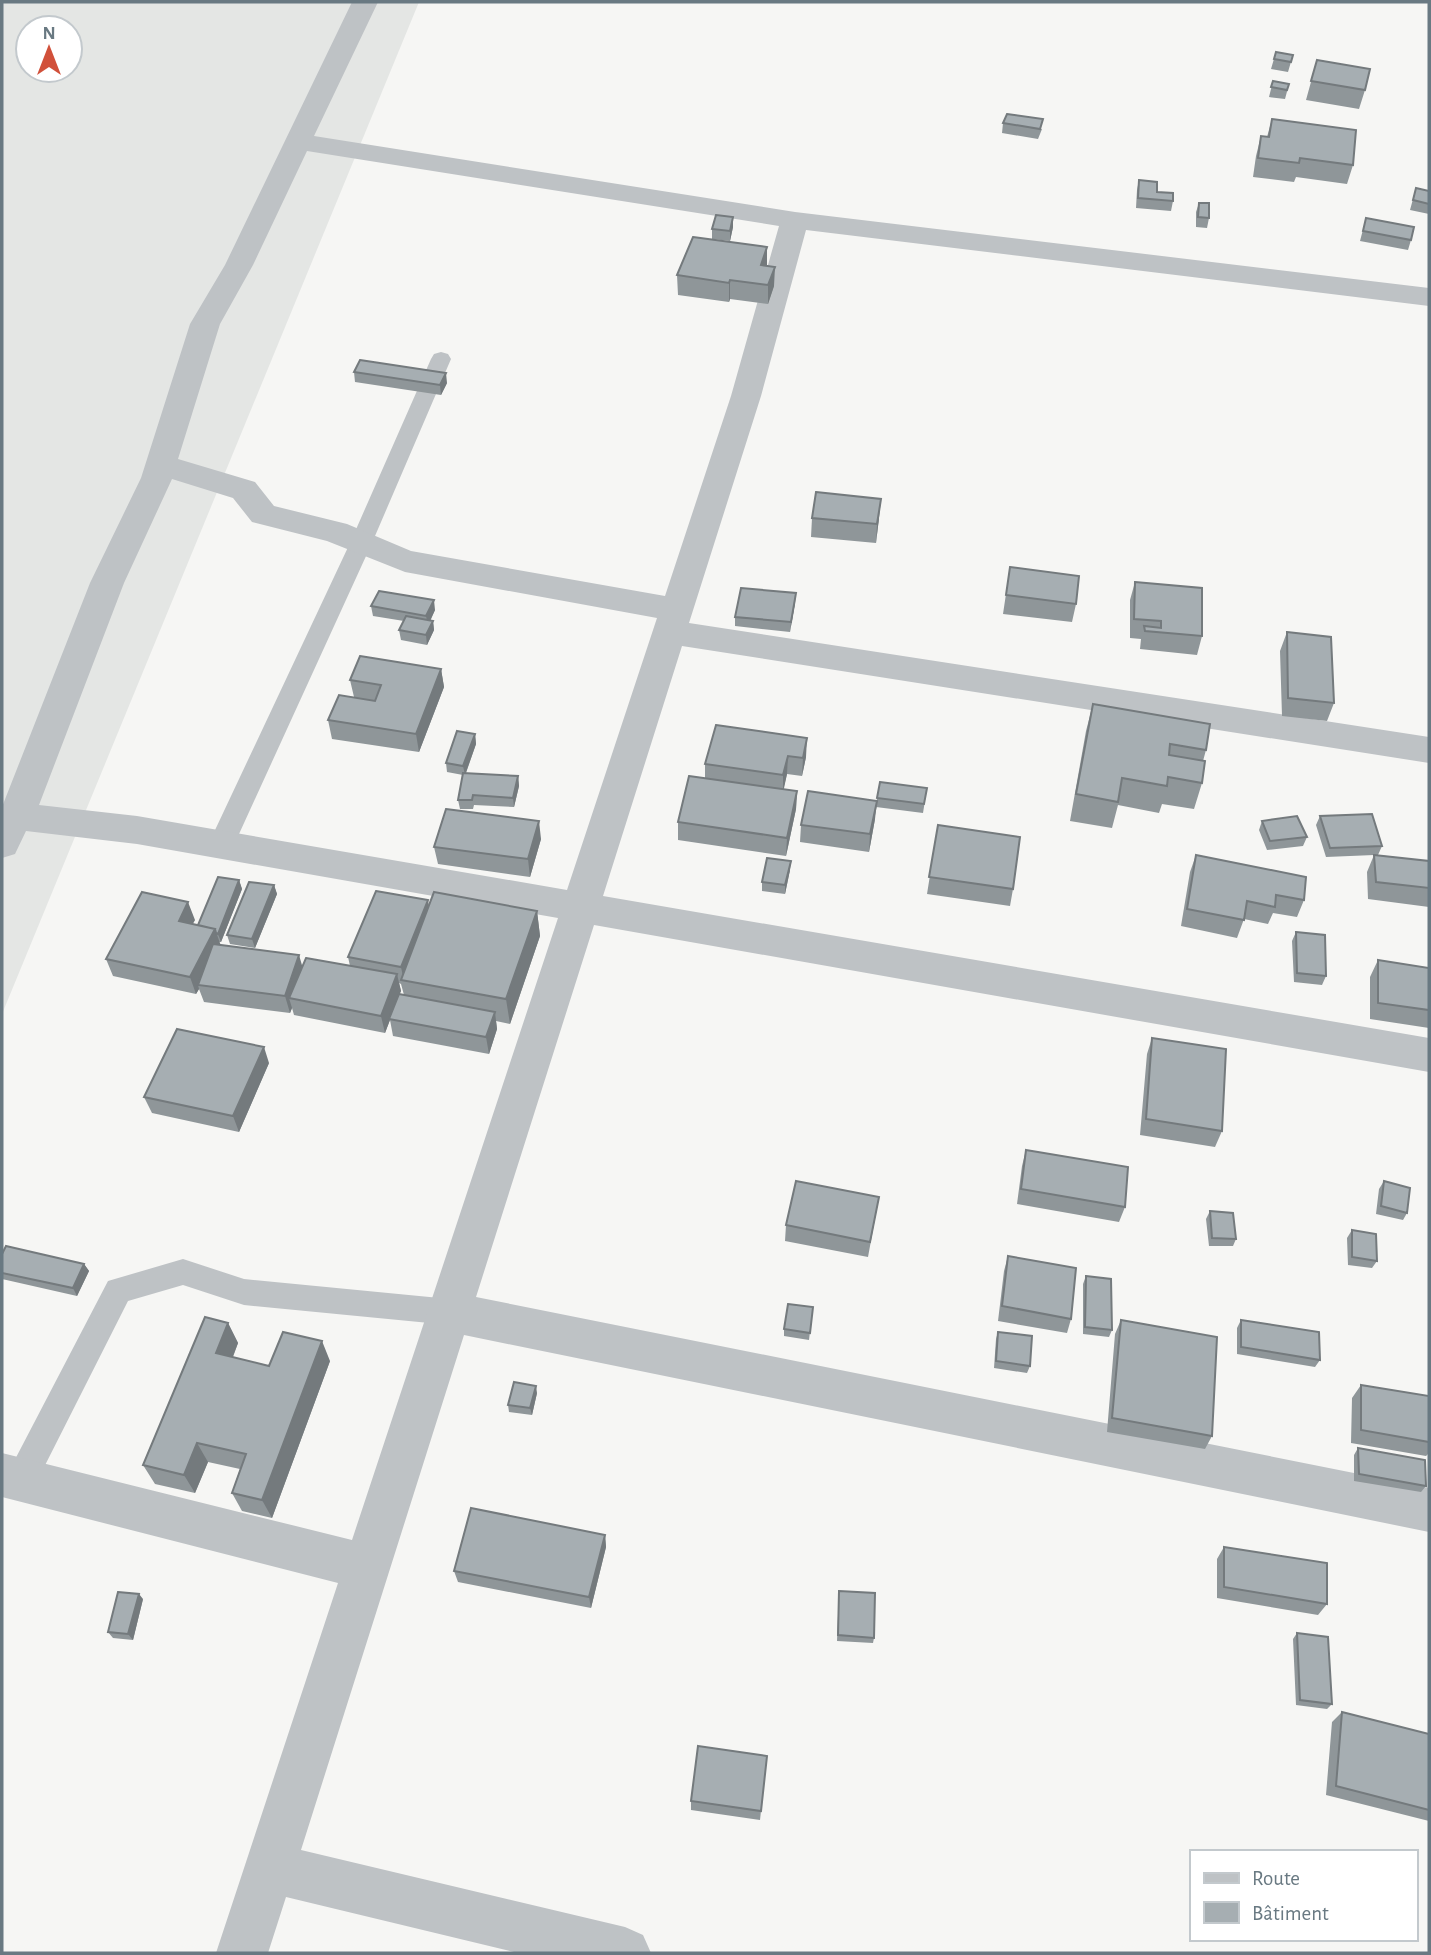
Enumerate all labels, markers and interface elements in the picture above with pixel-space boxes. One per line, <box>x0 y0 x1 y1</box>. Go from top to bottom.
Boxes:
north arrow <box>14 14 84 84</box>
text: N <box>42 24 56 43</box>
legend <box>1190 1850 1417 1941</box>
text: Route <box>1252 1868 1300 1889</box>
text: Bâtiment <box>1252 1903 1329 1924</box>

